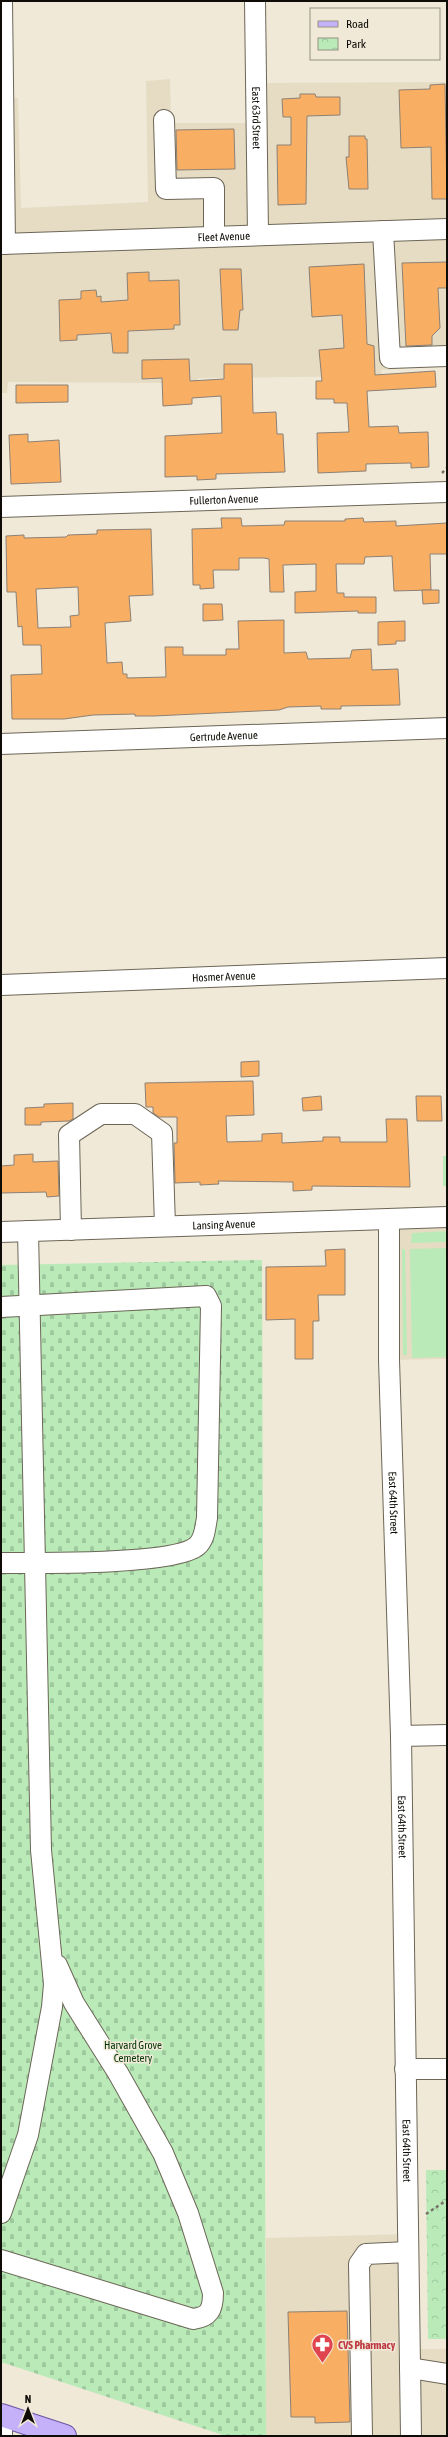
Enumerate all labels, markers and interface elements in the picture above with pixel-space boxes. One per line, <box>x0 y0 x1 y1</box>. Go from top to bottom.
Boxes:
legend <box>310 8 440 60</box>
text: Road <box>346 17 369 31</box>
text: Park <box>346 37 367 51</box>
street label: East 63rd Street <box>250 86 263 150</box>
street label: Fleet Avenue <box>197 230 250 243</box>
street label: Fullerton Avenue <box>189 492 259 507</box>
street label: Gertrude Avenue <box>190 729 258 743</box>
street label: Hosmer Avenue <box>192 969 256 984</box>
street label: Lansing Avenue <box>192 1217 256 1232</box>
street label: East 64th Street <box>387 1471 401 1535</box>
street label: East 64th Street <box>396 1795 409 1858</box>
park label: Harvard Grove Cemetery <box>104 2039 162 2064</box>
street label: East 64th Street <box>400 2119 413 2182</box>
pharmacy icon: CVS Pharmacy <box>309 2332 335 2365</box>
place label: CVS Pharmacy <box>338 2339 396 2351</box>
north arrow <box>8 2389 48 2429</box>
text: N <box>25 2393 31 2405</box>

